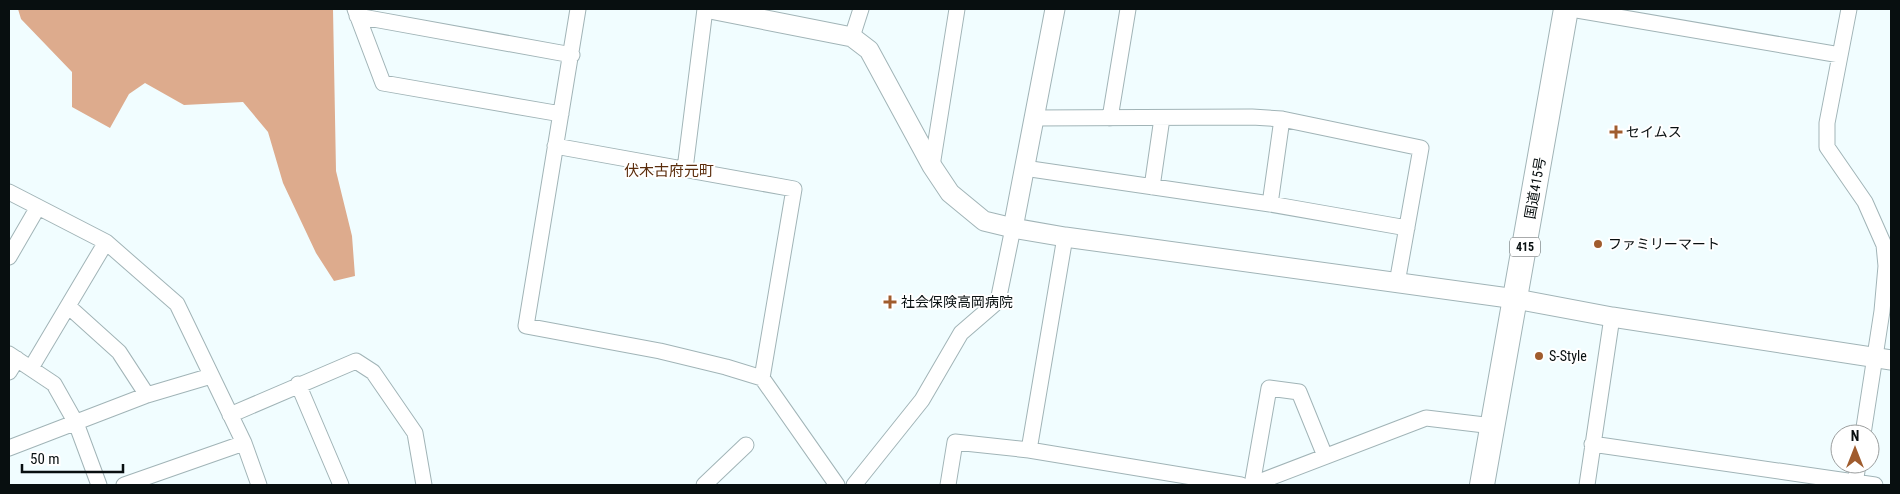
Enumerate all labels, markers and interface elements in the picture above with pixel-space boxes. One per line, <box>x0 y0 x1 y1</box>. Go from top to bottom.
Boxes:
place label: セイムス <box>1626 124 1682 140</box>
marker: セイムス <box>1610 126 1622 138</box>
street label: 国道415号 <box>1522 156 1548 220</box>
district label: 伏木古府元町 <box>624 162 714 180</box>
place label: ファミリーマート <box>1608 236 1720 252</box>
road number: 415 <box>1510 238 1540 256</box>
marker: ファミリーマート <box>1592 238 1604 250</box>
place label: 社会保険高岡病院 <box>901 294 1013 310</box>
marker: 社会保険高岡病院 <box>883 295 897 309</box>
place label: S-Style <box>1549 348 1587 364</box>
marker: S-Style <box>1533 350 1545 362</box>
north arrow <box>1830 424 1880 474</box>
text: N <box>1851 428 1859 444</box>
scale bar <box>22 442 124 474</box>
text: 50 m <box>30 450 60 468</box>

